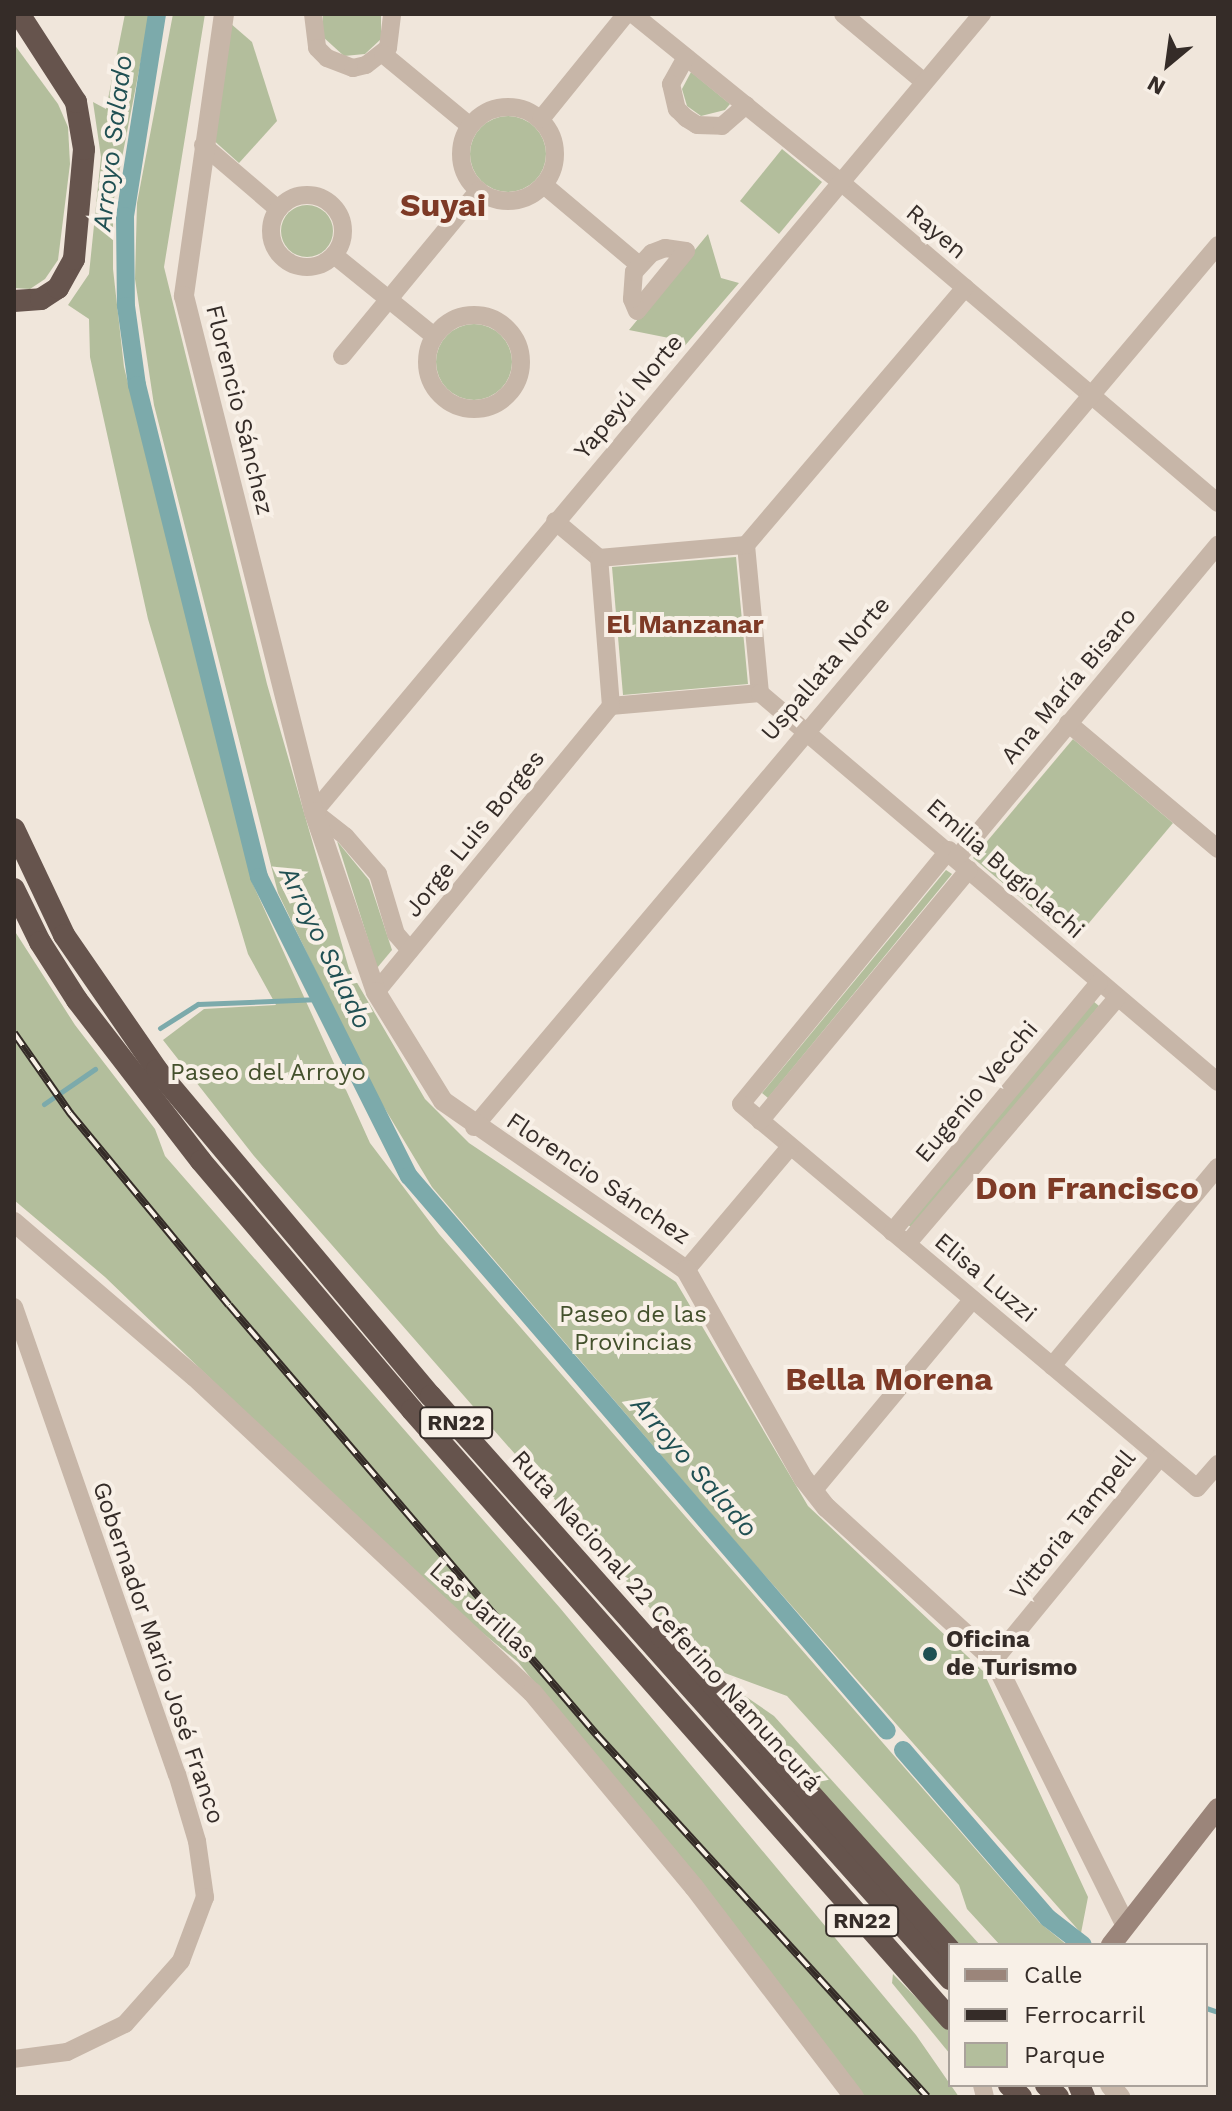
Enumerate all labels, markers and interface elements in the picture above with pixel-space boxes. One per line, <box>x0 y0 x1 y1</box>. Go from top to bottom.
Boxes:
north arrow <box>1128 24 1208 104</box>
water label: Arroyo Salado <box>87 53 139 233</box>
text: N <box>1143 71 1169 100</box>
district label: Suyai <box>400 186 486 224</box>
street label: Rayen <box>900 198 972 266</box>
street label: Florencio Sánchez <box>199 302 279 518</box>
street label: Yapeyú Norte <box>569 329 689 465</box>
street label: Uspallata Norte <box>755 591 897 747</box>
street label: Ana María Bisaro <box>995 602 1143 770</box>
district label: El Manzanar <box>606 609 764 641</box>
street label: Jorge Luis Borges <box>399 745 551 923</box>
street label: Emilia Bugiolachi <box>920 793 1090 945</box>
water label: Arroyo Salado <box>272 862 378 1034</box>
street label: Eugenio Vecchi <box>909 1015 1045 1169</box>
park label: Paseo del Arroyo <box>169 1059 367 1087</box>
street label: Florencio Sánchez <box>501 1107 695 1251</box>
district label: Don Francisco <box>975 1169 1199 1207</box>
street label: Elisa Luzzi <box>928 1227 1042 1329</box>
park label: Paseo de las Provincias <box>559 1301 707 1357</box>
district label: Bella Morena <box>785 1360 993 1398</box>
water label: Arroyo Salado <box>624 1390 764 1544</box>
road number: RN22 <box>418 1405 494 1441</box>
street label: Ruta Nacional 22 Ceferino Namuncurá <box>505 1444 827 1798</box>
street label: Vittoria Tampell <box>1004 1444 1142 1606</box>
street label: Gobernador Mario José Franco <box>86 1478 230 1828</box>
street label: Las Jarillas <box>423 1556 541 1666</box>
place label: Oficina de Turismo <box>946 1626 1078 1682</box>
marker: Oficina de Turismo <box>921 1645 939 1663</box>
road number: RN22 <box>824 1903 900 1939</box>
legend <box>948 1943 1208 2087</box>
text: Calle <box>1024 1961 1083 1989</box>
text: Ferrocarril <box>1024 2001 1145 2029</box>
text: Parque <box>1024 2041 1105 2069</box>

